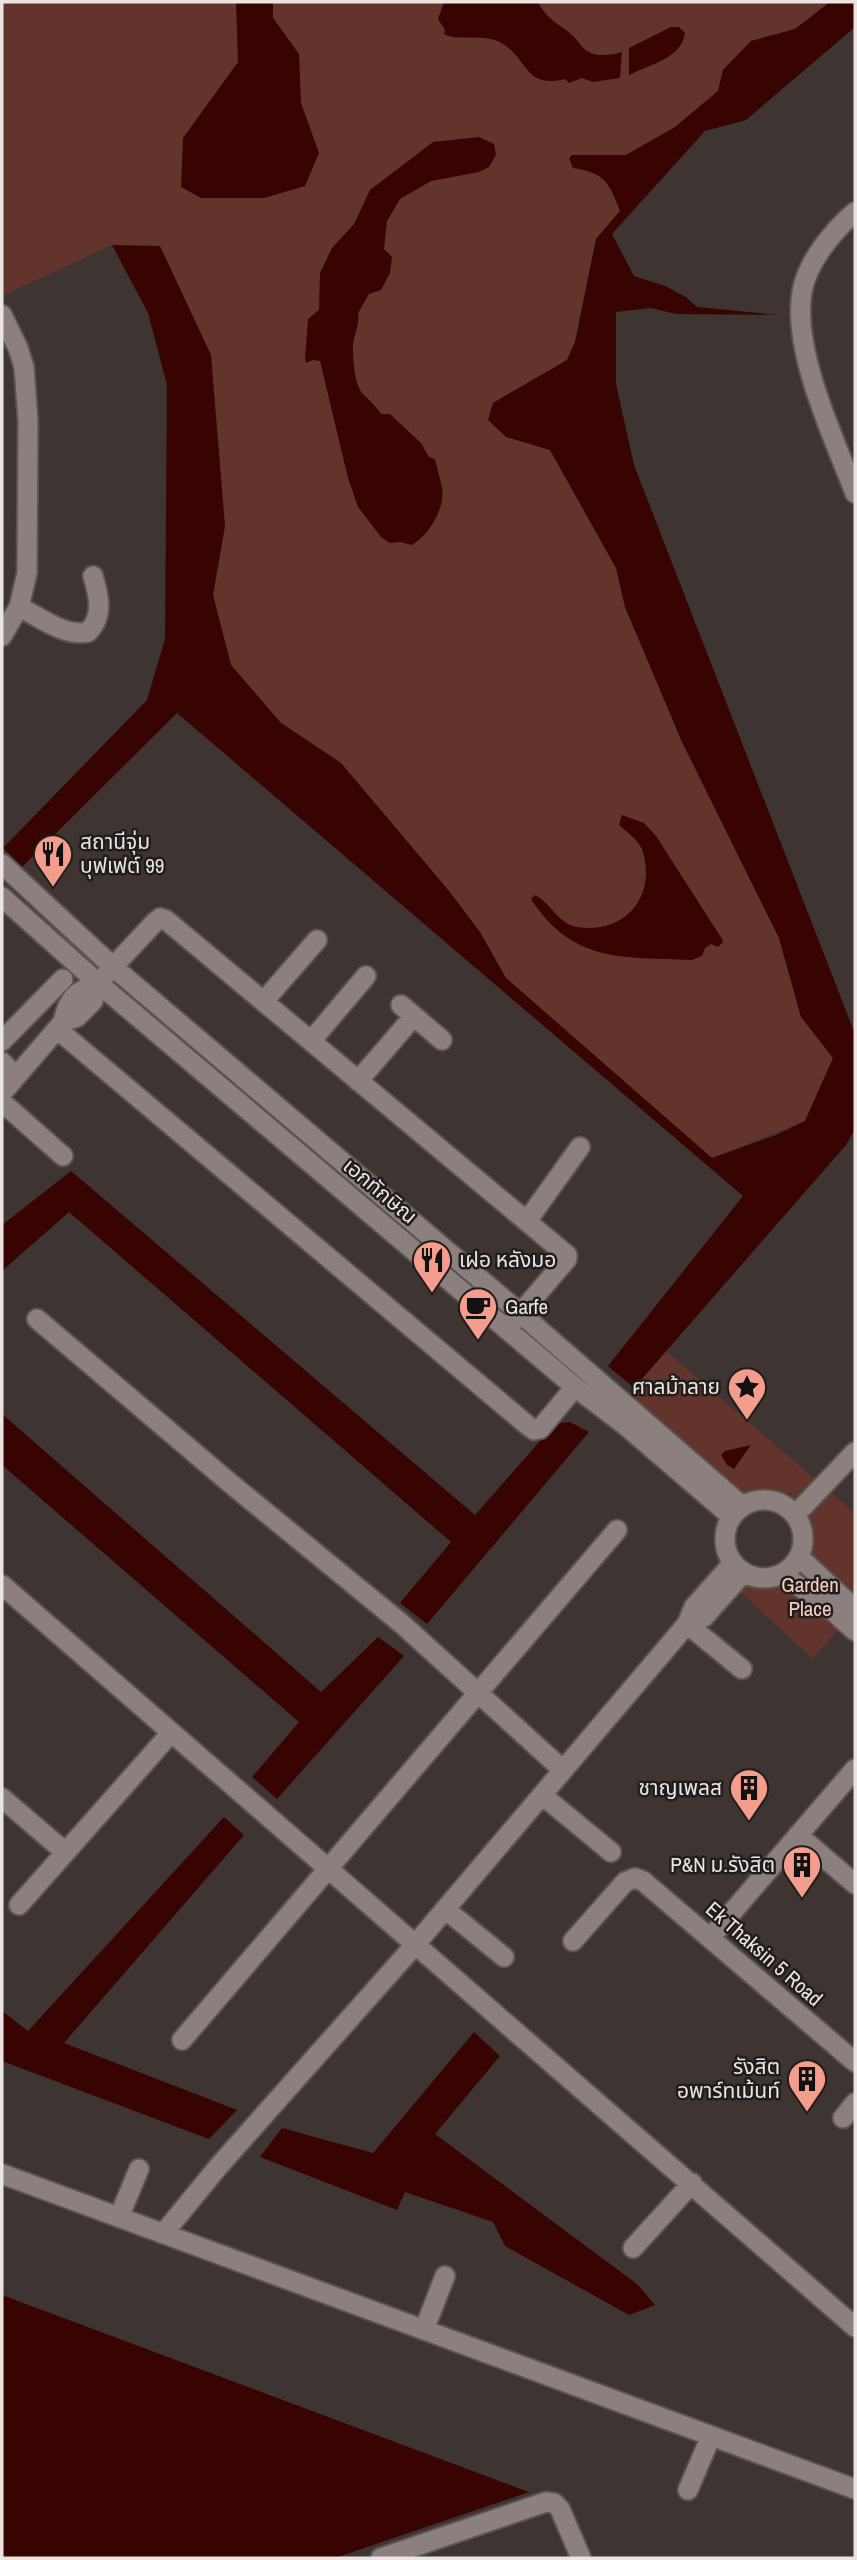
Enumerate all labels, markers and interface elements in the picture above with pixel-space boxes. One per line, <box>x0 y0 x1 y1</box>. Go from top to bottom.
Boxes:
place label: สถานีจุ่ม บุฟเฟต์ 99 <box>80 827 164 880</box>
restaurant icon: สถานีจุ่ม บุฟเฟต์ 99 <box>32 833 74 888</box>
street label: เอกทักษิณ <box>337 1151 424 1230</box>
restaurant icon: เฝอ หลังมอ <box>411 1239 453 1294</box>
place label: เฝอ หลังมอ <box>459 1245 556 1274</box>
cafe icon: Garfe <box>457 1286 499 1341</box>
place label: Garfe <box>505 1292 548 1321</box>
place icon: ศาลม้าลาย <box>726 1366 768 1421</box>
place label: ศาลม้าลาย <box>632 1372 720 1401</box>
park label: Garden Place <box>781 1570 839 1623</box>
building icon: ชาญเพลส <box>728 1767 770 1822</box>
place label: ชาญเพลส <box>638 1773 722 1802</box>
building icon: P&N ม.รังสิต <box>781 1844 823 1899</box>
place label: P&N ม.รังสิต <box>670 1850 775 1879</box>
street label: Ek Thaksin 5 Road <box>700 1895 829 2013</box>
place label: รังสิต อพาร์ทเม้นท์ <box>677 2052 780 2105</box>
building icon: รังสิต อพาร์ทเม้นท์ <box>786 2058 828 2113</box>

